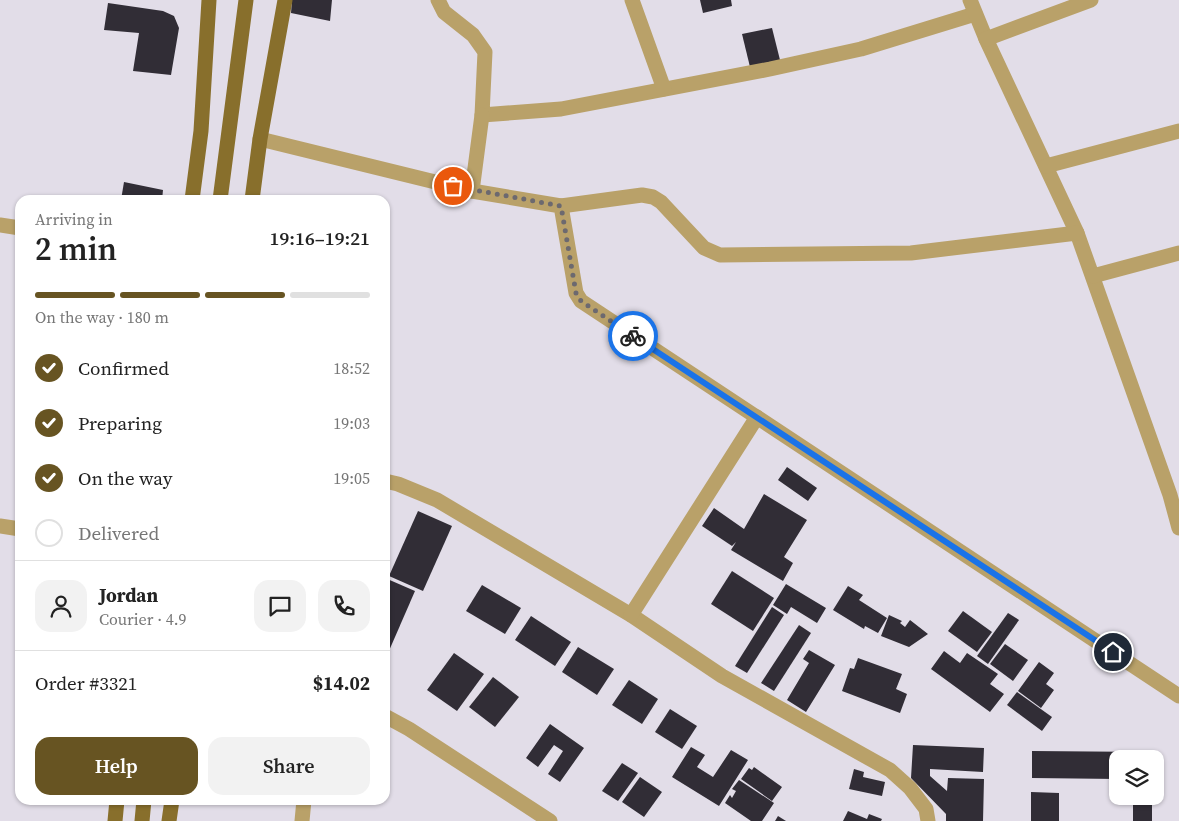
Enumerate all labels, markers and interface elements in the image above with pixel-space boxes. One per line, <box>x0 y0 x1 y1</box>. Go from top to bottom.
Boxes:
pin <box>432 165 474 207</box>
icon: bag <box>439 172 467 200</box>
text: Arriving in <box>35 208 113 230</box>
text: 19:16–19:21 <box>270 225 370 251</box>
text: 2 min <box>35 227 117 271</box>
text: On the way · 180 m <box>35 306 169 328</box>
courier <box>608 311 658 361</box>
icon: bike <box>619 322 647 350</box>
icon: check <box>35 354 63 382</box>
text: Confirmed <box>78 355 169 381</box>
text: 18:52 <box>333 357 370 379</box>
icon: check <box>35 409 63 437</box>
text: Preparing <box>78 410 162 436</box>
text: 19:03 <box>333 412 370 434</box>
icon: check <box>35 464 63 492</box>
text: On the way <box>78 465 173 491</box>
text: 19:05 <box>333 467 370 489</box>
text: Delivered <box>78 520 159 546</box>
button: person <box>35 580 87 632</box>
button: chat <box>254 580 306 632</box>
button: phone <box>318 580 370 632</box>
text: Jordan <box>99 582 158 608</box>
text: Courier · 4.9 <box>99 608 187 630</box>
pin <box>1092 631 1134 673</box>
icon: home <box>1099 638 1127 666</box>
text: Order #3321 <box>35 670 137 696</box>
text: $14.02 <box>313 670 370 696</box>
button: Help <box>35 737 198 795</box>
button: Share <box>208 737 370 795</box>
map controls <box>1109 750 1164 805</box>
button: layers <box>1109 750 1164 805</box>

